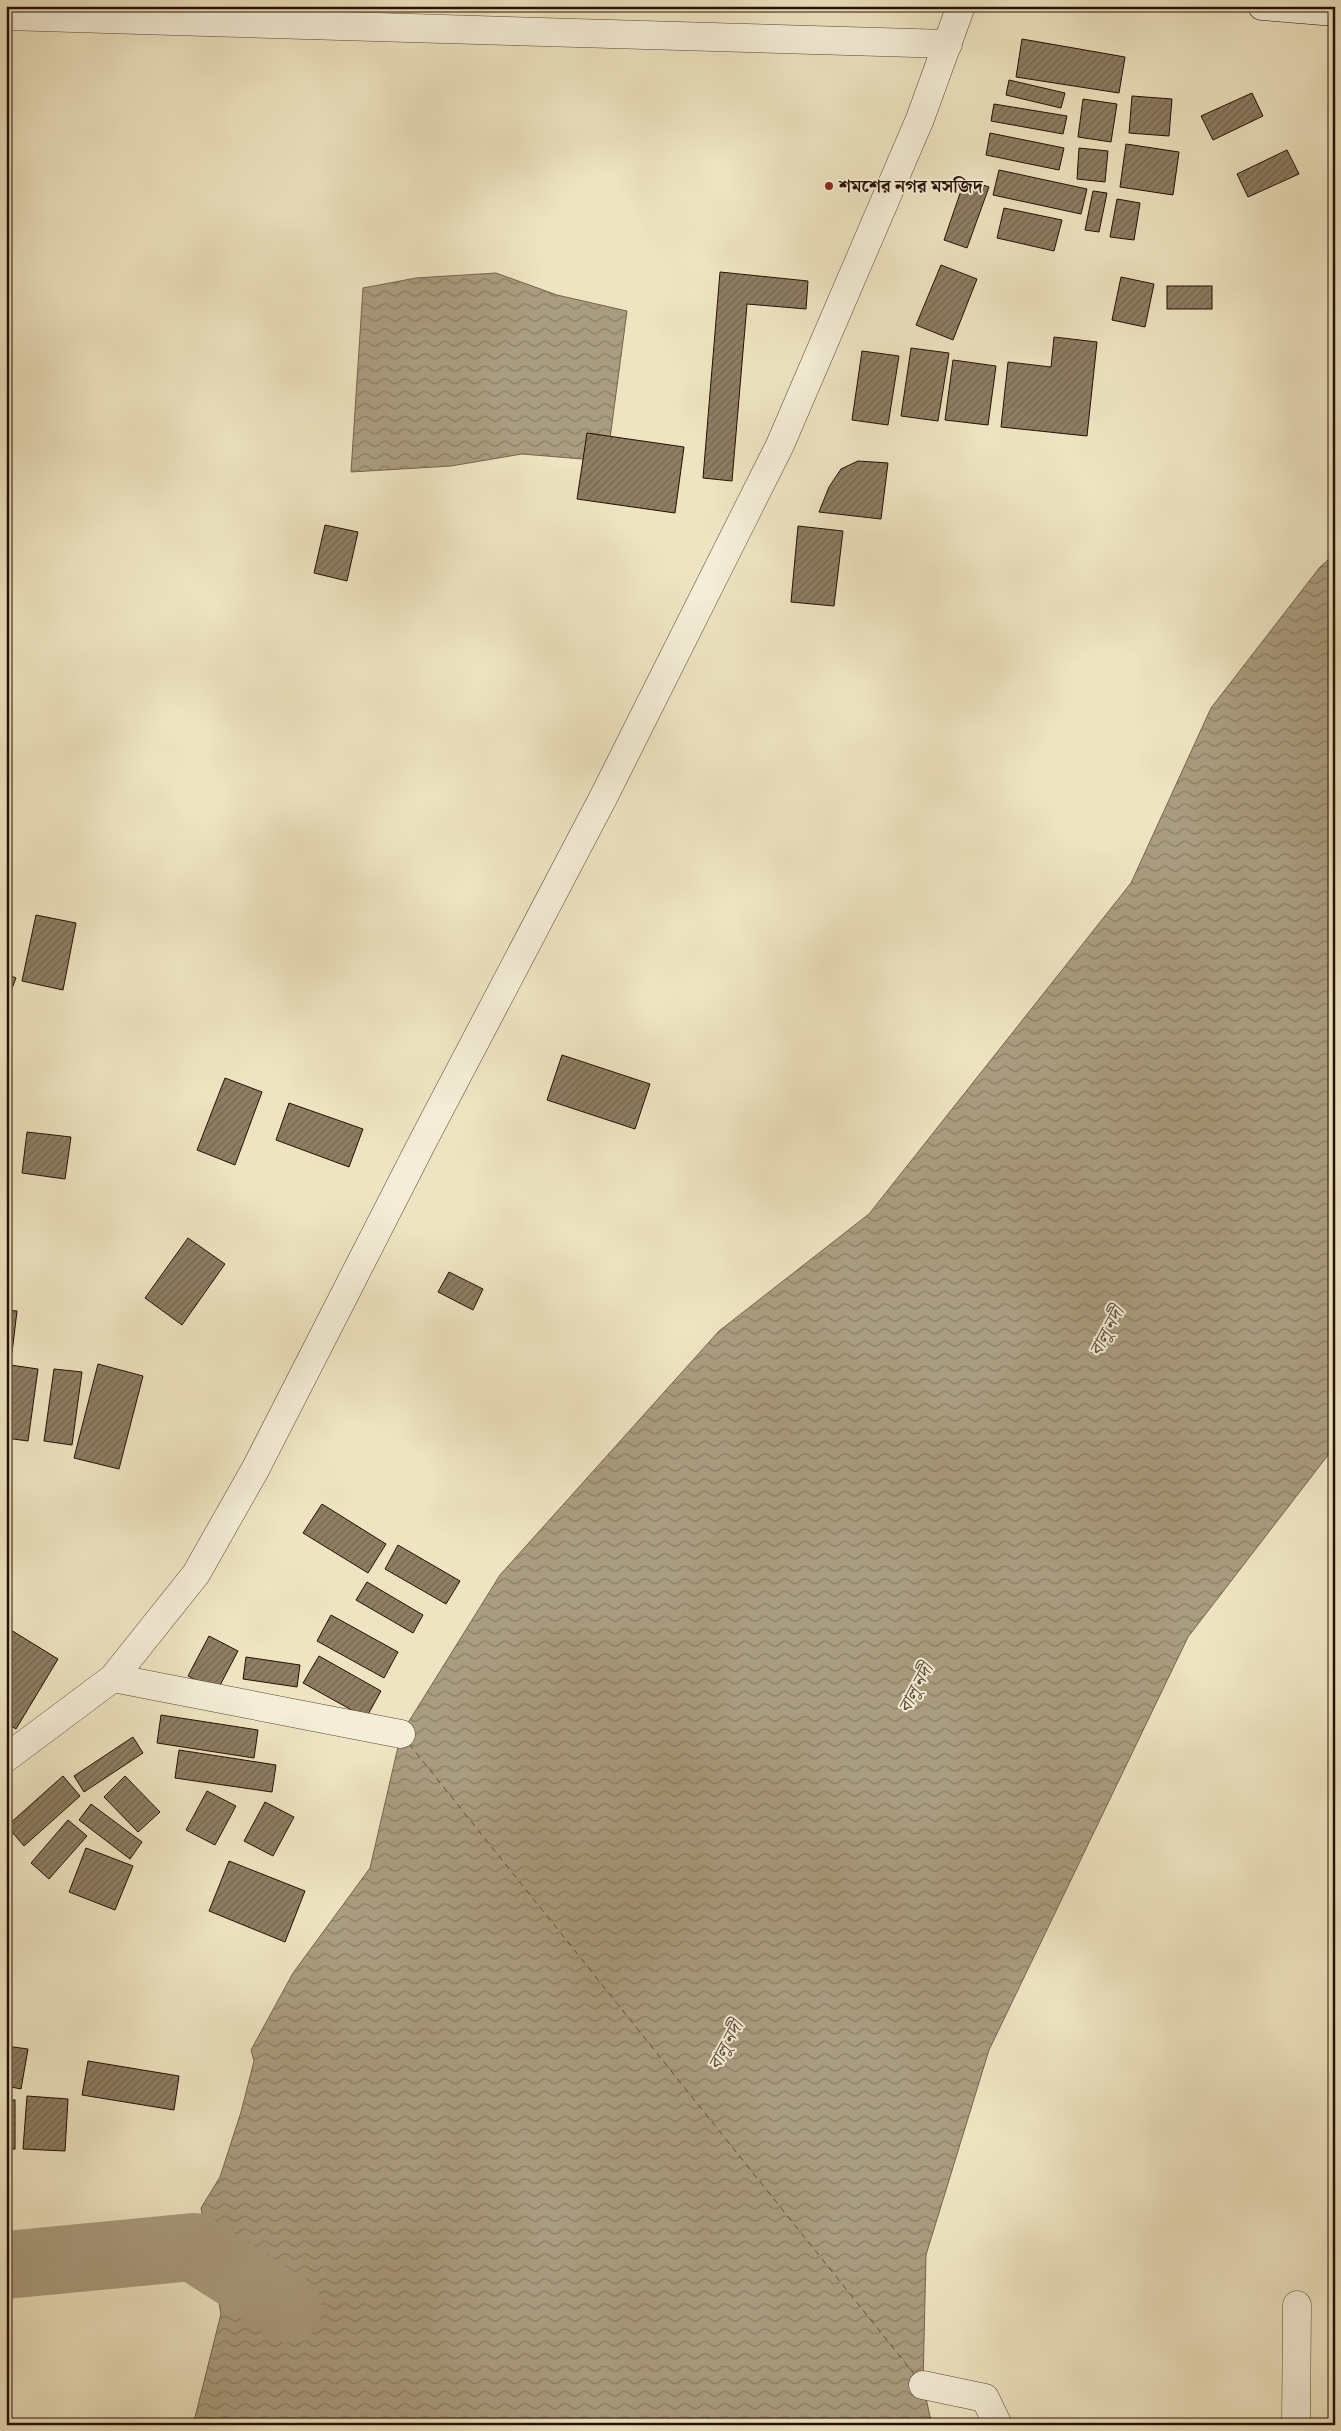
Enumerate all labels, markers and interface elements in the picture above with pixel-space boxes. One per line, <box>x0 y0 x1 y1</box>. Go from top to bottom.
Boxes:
place label: শমশের নগর মসজিদ <box>838 174 984 197</box>
marker: শমশের নগর মসজিদ <box>823 180 835 192</box>
water label: বালু নদী <box>1083 1300 1131 1360</box>
water label: বালু নদী <box>892 1657 940 1717</box>
water label: বালু নদী <box>702 2014 750 2074</box>

